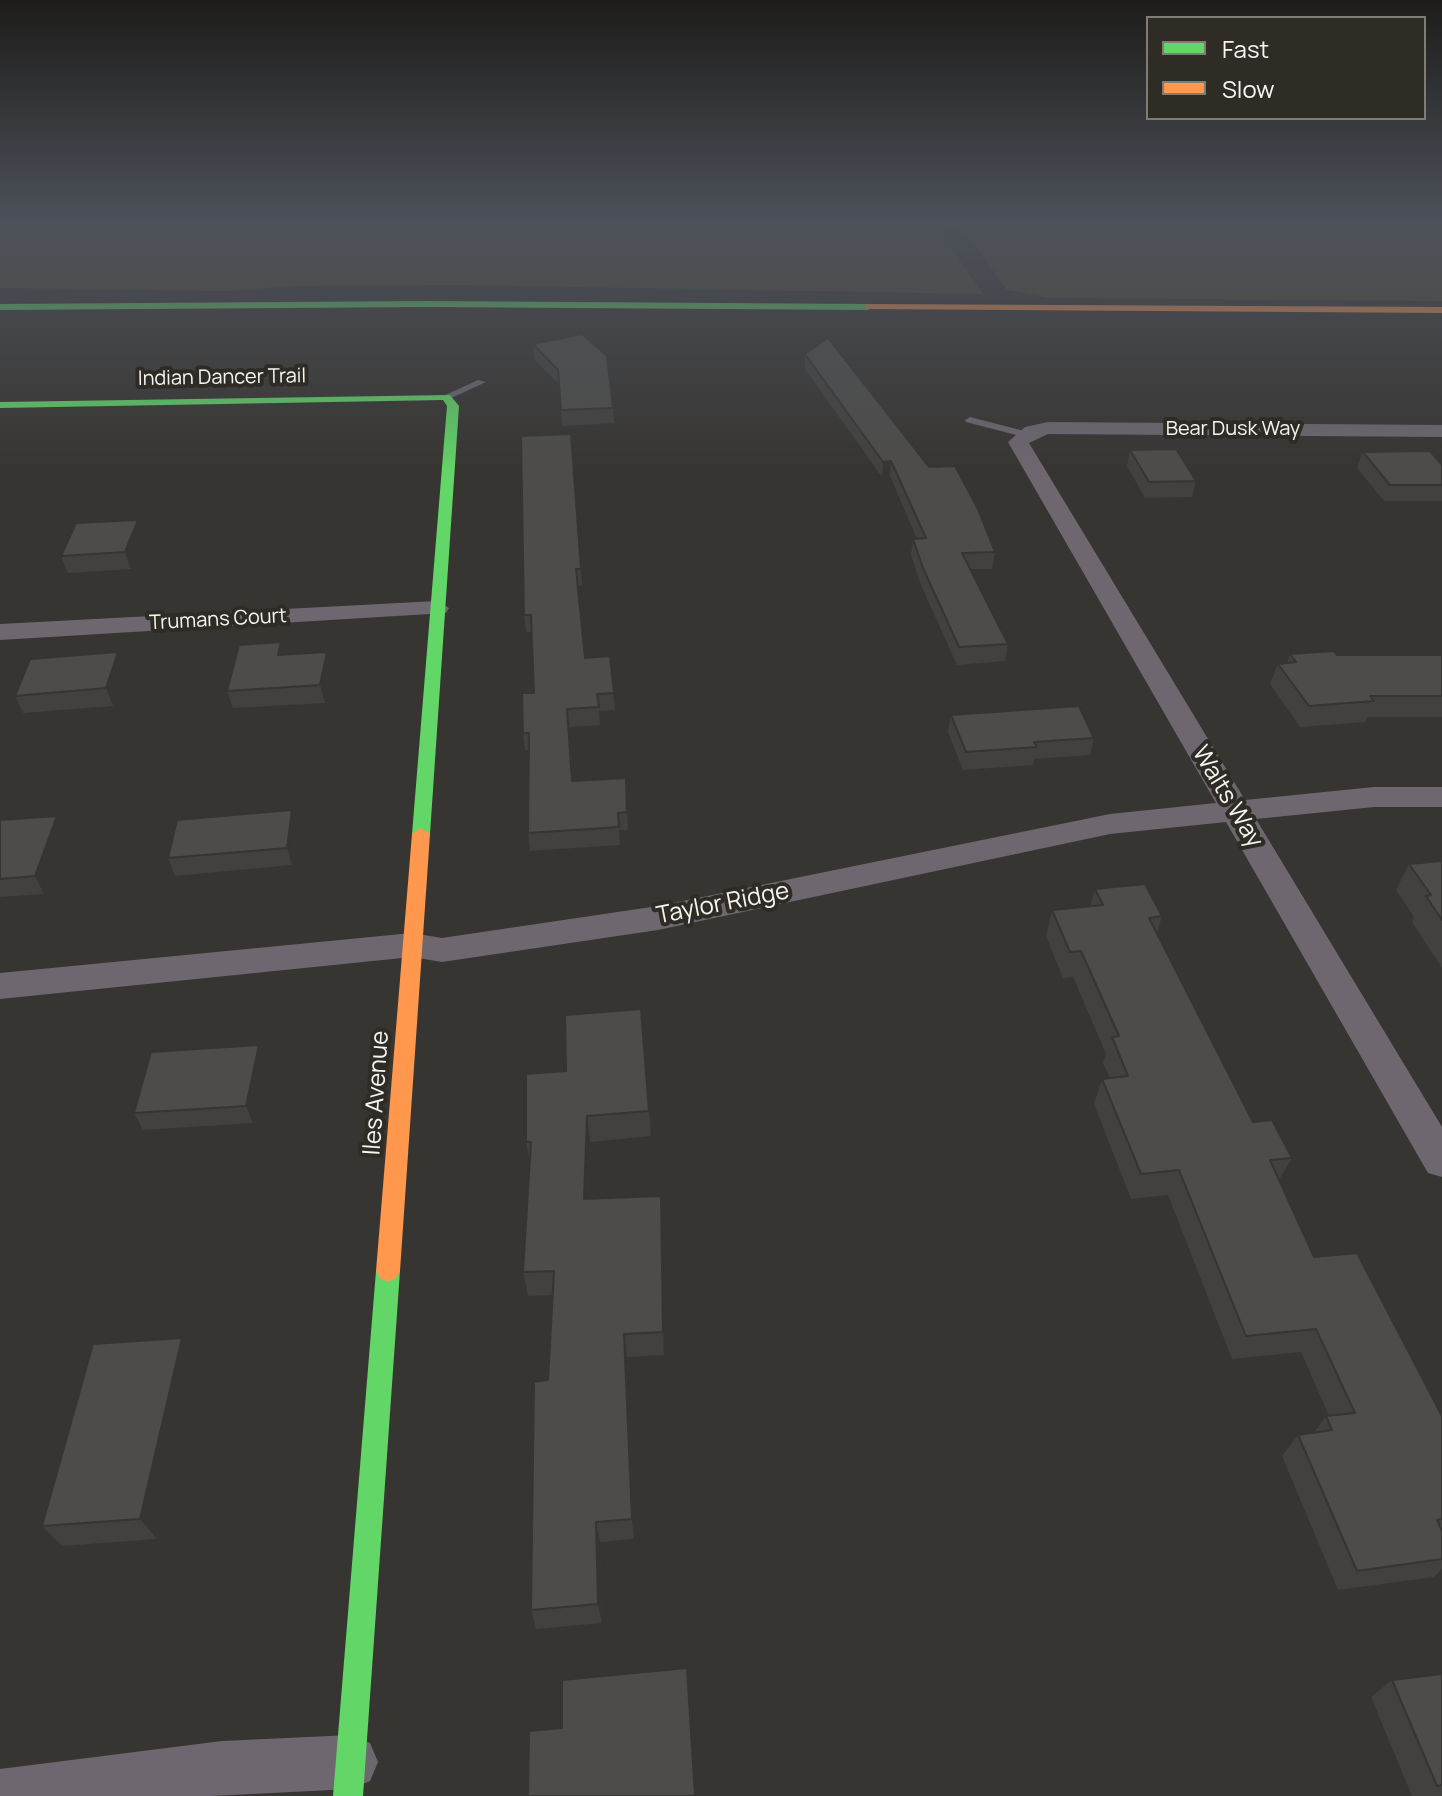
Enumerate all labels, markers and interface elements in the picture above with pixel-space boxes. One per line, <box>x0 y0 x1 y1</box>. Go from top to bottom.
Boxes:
legend <box>1146 16 1426 120</box>
text: Fast <box>1222 32 1269 65</box>
text: Slow <box>1222 72 1275 105</box>
street label: Indian Dancer Trail <box>138 365 306 391</box>
street label: Bear Dusk Way <box>1166 417 1300 441</box>
street label: Trumans Court <box>149 604 287 636</box>
street label: Walts Way <box>1185 741 1269 853</box>
street label: Taylor Ridge <box>654 877 792 931</box>
street label: Iles Avenue <box>358 1030 396 1156</box>

